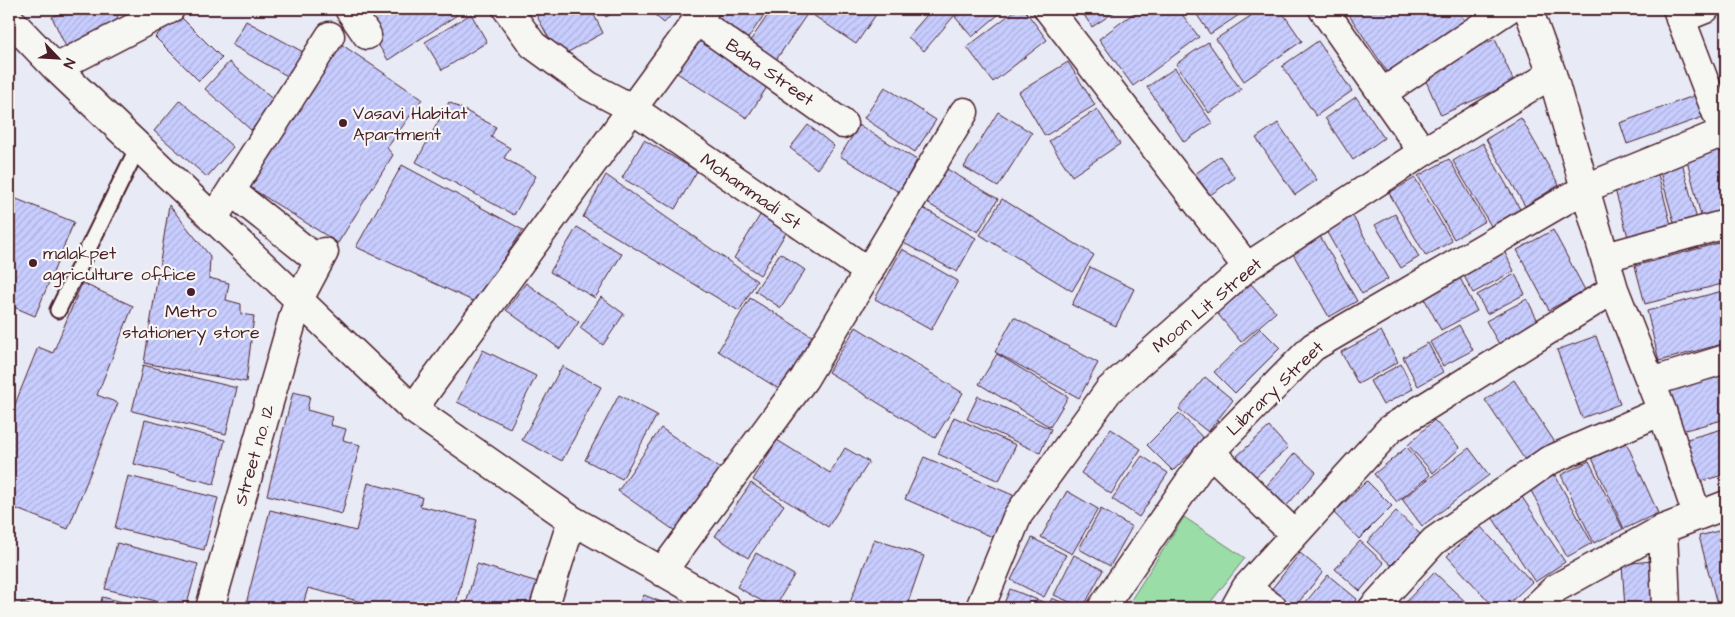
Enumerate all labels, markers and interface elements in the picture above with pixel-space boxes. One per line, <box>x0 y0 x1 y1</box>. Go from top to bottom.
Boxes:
north arrow <box>32 32 82 82</box>
street label: Baha Street <box>720 33 820 113</box>
text: N <box>58 55 80 71</box>
place label: Vasavi Habitat Apartment <box>353 101 468 147</box>
marker: Vasavi Habitat Apartment <box>337 117 349 129</box>
street label: Mohammadi St <box>695 147 807 236</box>
place label: malakpet agriculture office <box>43 241 196 288</box>
street label: Moon Lit Street <box>1147 251 1268 359</box>
marker: malakpet agriculture office <box>27 257 39 269</box>
marker: Metro stationery store <box>185 286 197 298</box>
place label: Metro stationery store <box>122 299 260 346</box>
street label: Library Street <box>1221 335 1331 442</box>
street label: Street no. 12 <box>228 401 281 509</box>

